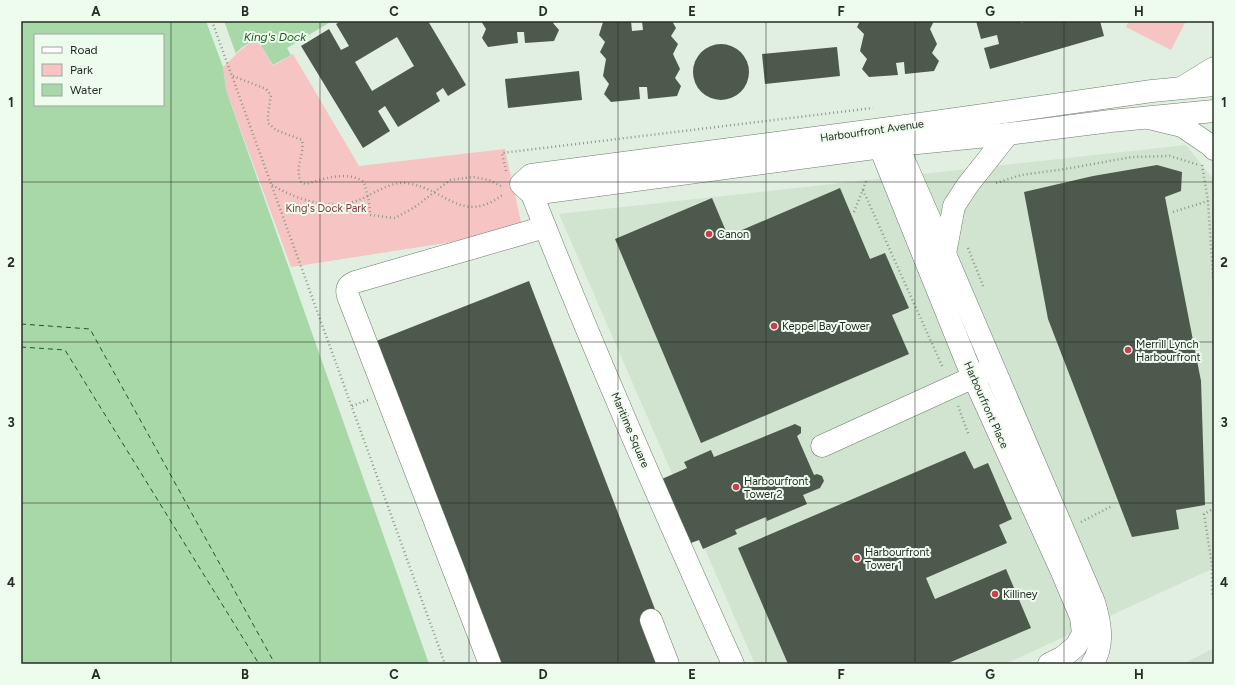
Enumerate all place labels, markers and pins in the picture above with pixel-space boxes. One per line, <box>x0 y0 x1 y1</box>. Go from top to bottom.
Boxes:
place label: Canon <box>717 228 749 241</box>
marker: Canon <box>704 229 714 239</box>
place label: Keppel Bay Tower <box>782 320 870 333</box>
marker: Keppel Bay Tower <box>769 321 779 331</box>
place label: Merrill Lynch Harbourfront <box>1136 338 1201 364</box>
marker: Merrill Lynch Harbourfront <box>1123 345 1133 355</box>
place label: Harbourfront Tower 2 <box>744 475 809 501</box>
marker: Harbourfront Tower 2 <box>731 482 741 492</box>
place label: Harbourfront Tower 1 <box>865 546 930 572</box>
marker: Harbourfront Tower 1 <box>852 553 862 563</box>
place label: Killiney <box>1003 588 1038 601</box>
marker: Killiney <box>990 589 1000 599</box>

